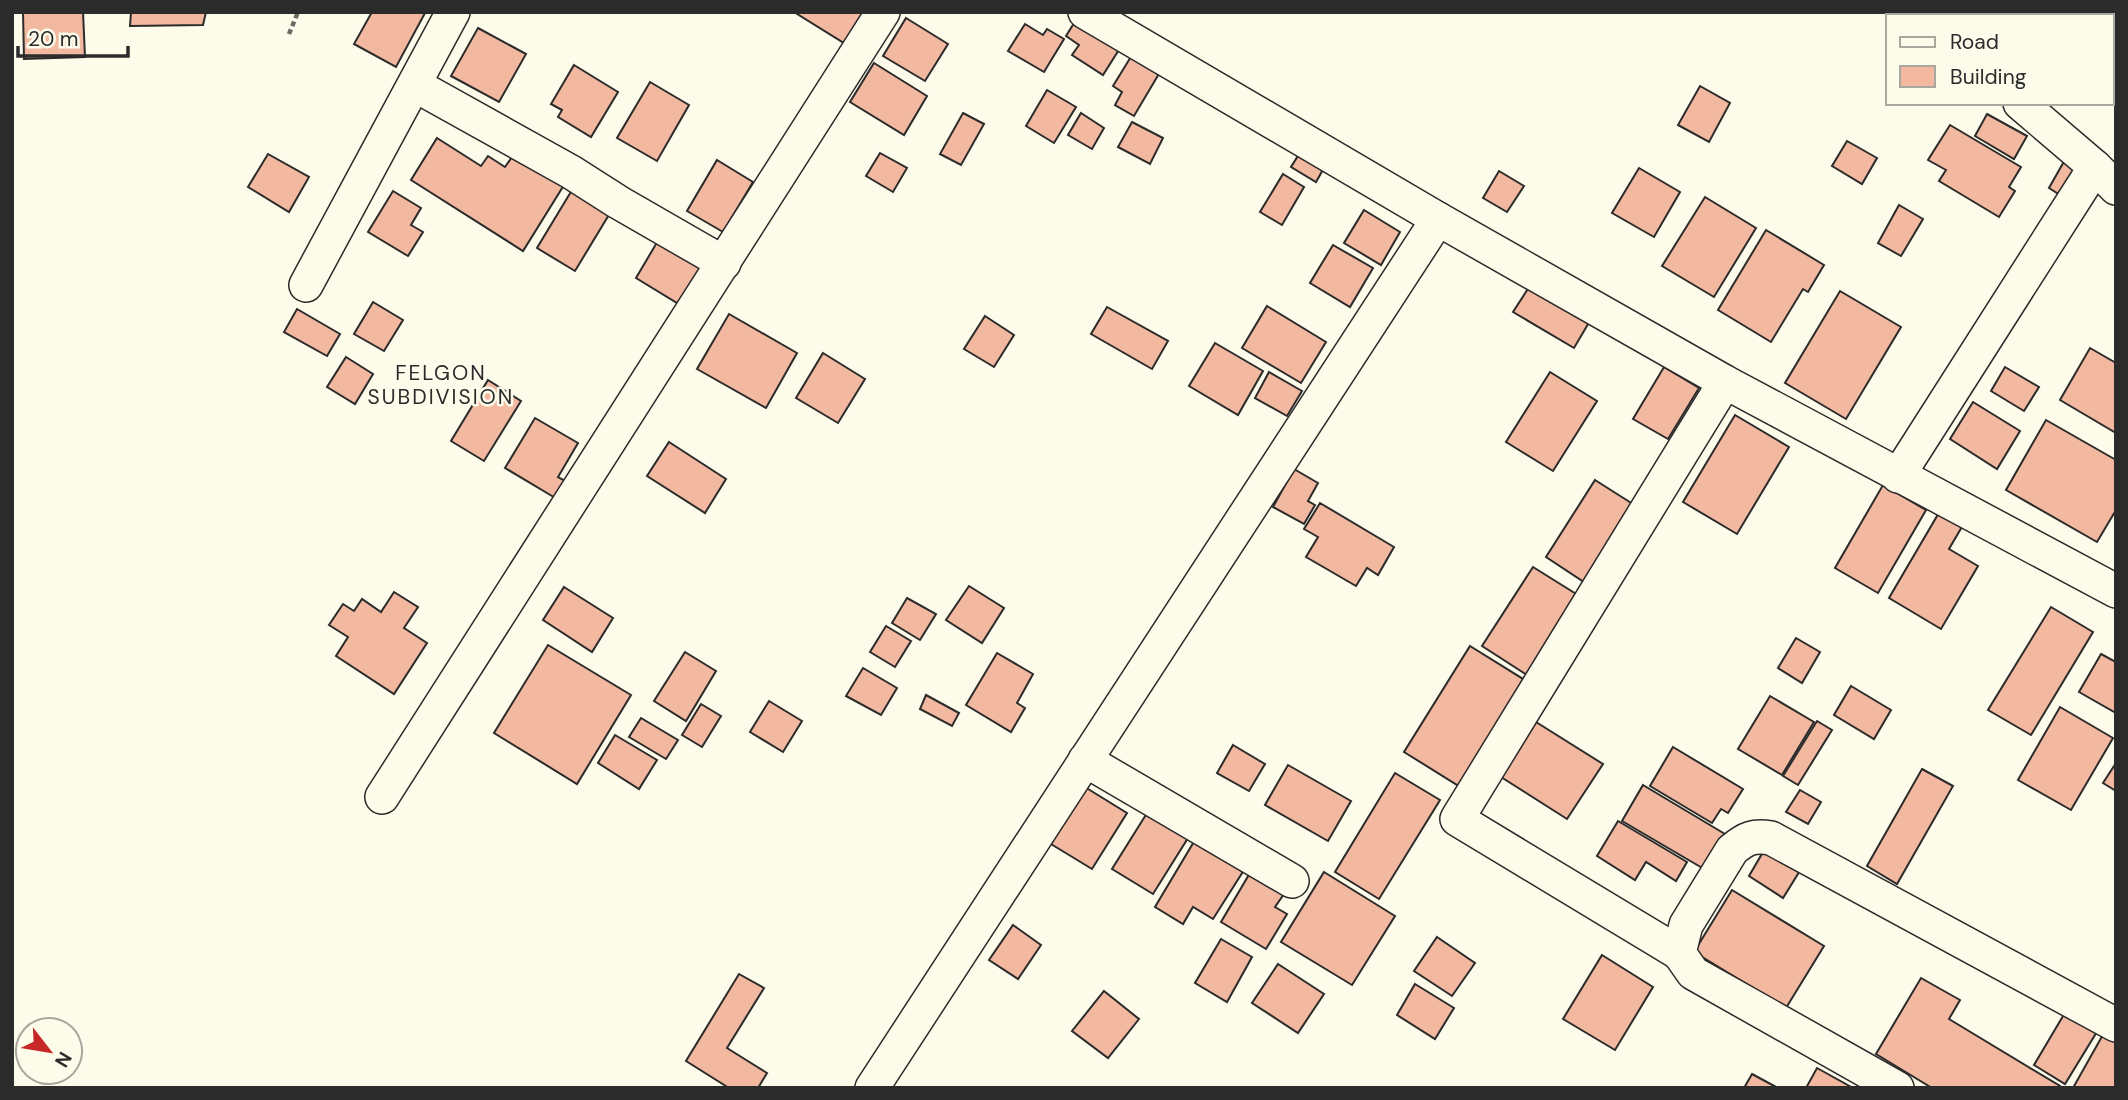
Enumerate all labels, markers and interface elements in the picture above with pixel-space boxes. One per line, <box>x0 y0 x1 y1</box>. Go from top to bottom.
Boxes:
scale bar <box>18 14 128 58</box>
legend <box>1886 14 2114 105</box>
text: 20 m <box>28 25 79 53</box>
text: Road <box>1950 28 1999 56</box>
text: Building <box>1950 63 2027 91</box>
district label: FELGON SUBDIVISION <box>368 359 514 411</box>
north arrow <box>14 1016 84 1086</box>
text: N <box>49 1047 77 1072</box>

